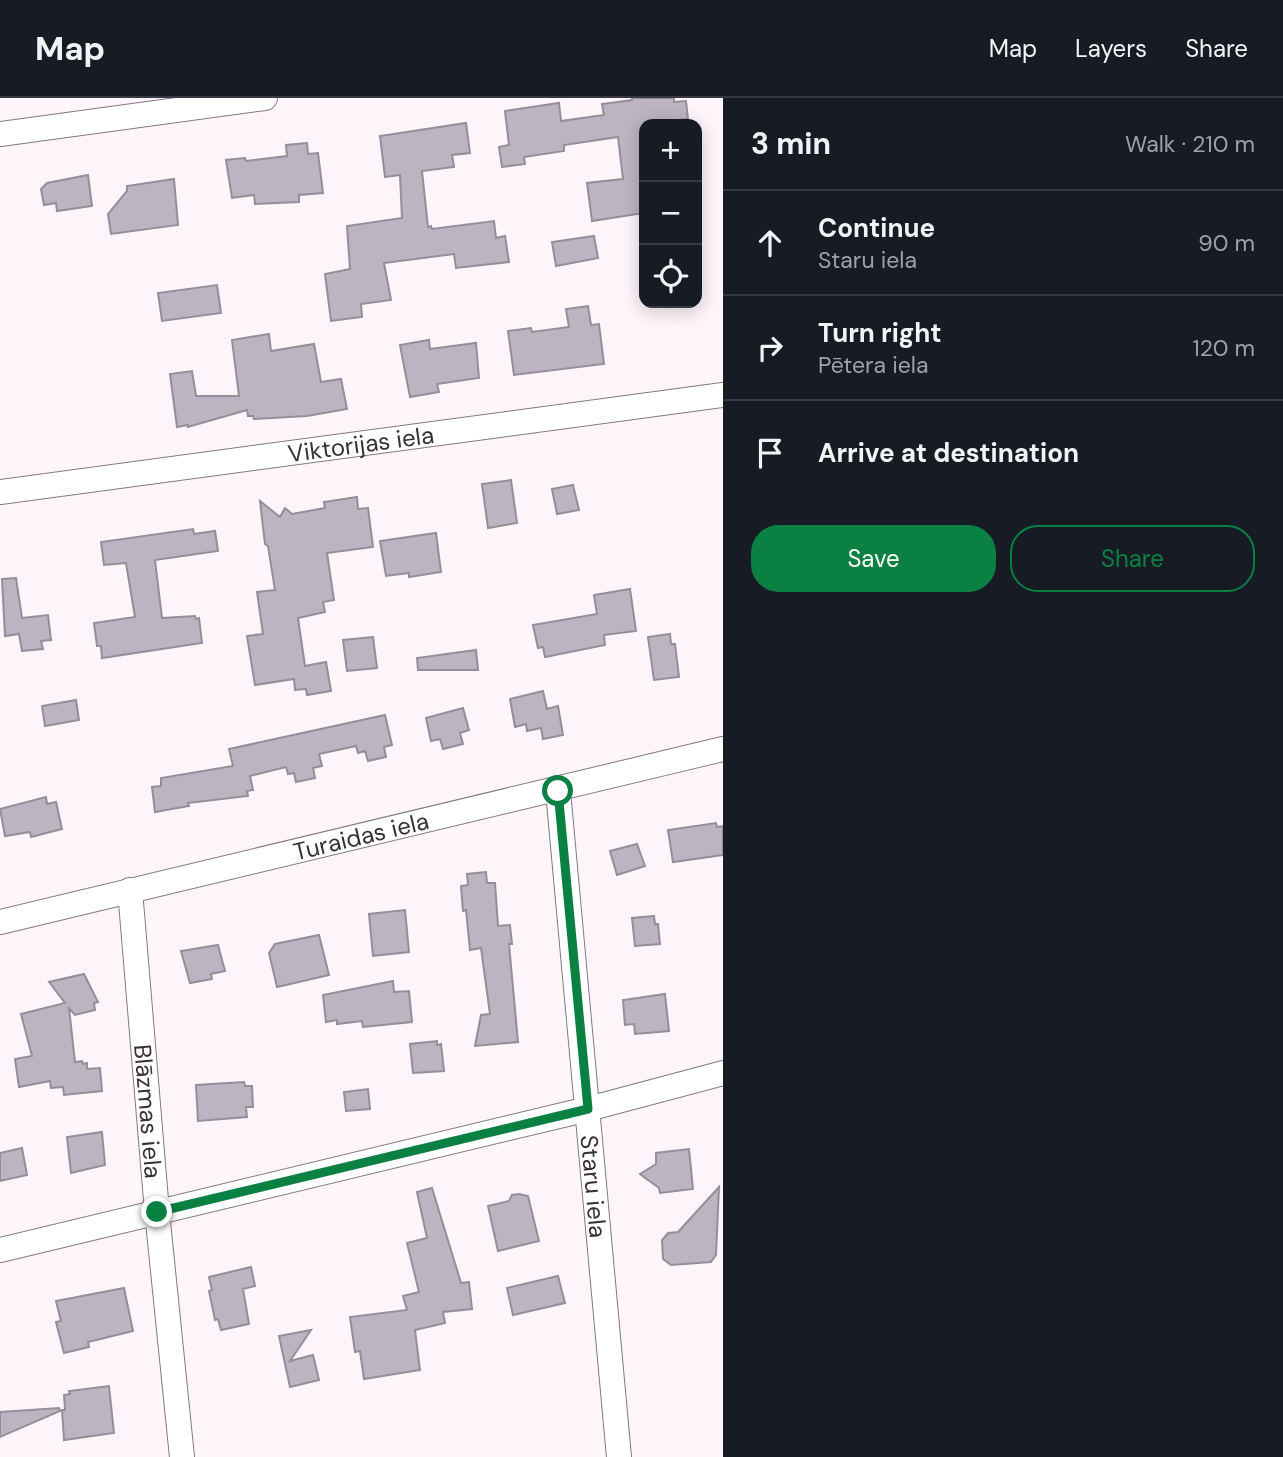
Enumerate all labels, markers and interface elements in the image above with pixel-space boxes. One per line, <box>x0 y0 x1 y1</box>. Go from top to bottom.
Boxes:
text: Map <box>35 27 105 70</box>
text: Map <box>989 33 1037 64</box>
text: Layers <box>1075 33 1147 64</box>
text: Share <box>1185 33 1248 64</box>
map controls <box>639 119 702 308</box>
button: + <box>639 119 702 182</box>
text: 3 min <box>751 124 831 163</box>
text: Walk · 210 m <box>1125 129 1255 159</box>
button: − <box>639 182 702 245</box>
text: Continue <box>818 211 935 245</box>
icon: ahead <box>751 224 789 262</box>
text: 90 m <box>1198 228 1255 258</box>
button: locate <box>639 245 702 308</box>
text: Staru iela <box>818 245 917 275</box>
text: Turn right <box>818 316 942 350</box>
icon: right <box>751 329 789 367</box>
text: 120 m <box>1192 333 1255 363</box>
text: Pētera iela <box>818 350 928 380</box>
street label: Viktorijas iela <box>286 418 436 469</box>
icon: arrive <box>751 434 789 472</box>
text: Arrive at destination <box>818 436 1079 470</box>
button: Save <box>751 525 996 592</box>
button: Share <box>1010 525 1255 592</box>
route start <box>542 775 573 806</box>
street label: Turaidas iela <box>290 805 432 867</box>
street label: Blāzmas iela <box>127 1043 170 1180</box>
street label: Staru iela <box>574 1134 614 1239</box>
route end <box>141 1196 172 1227</box>

